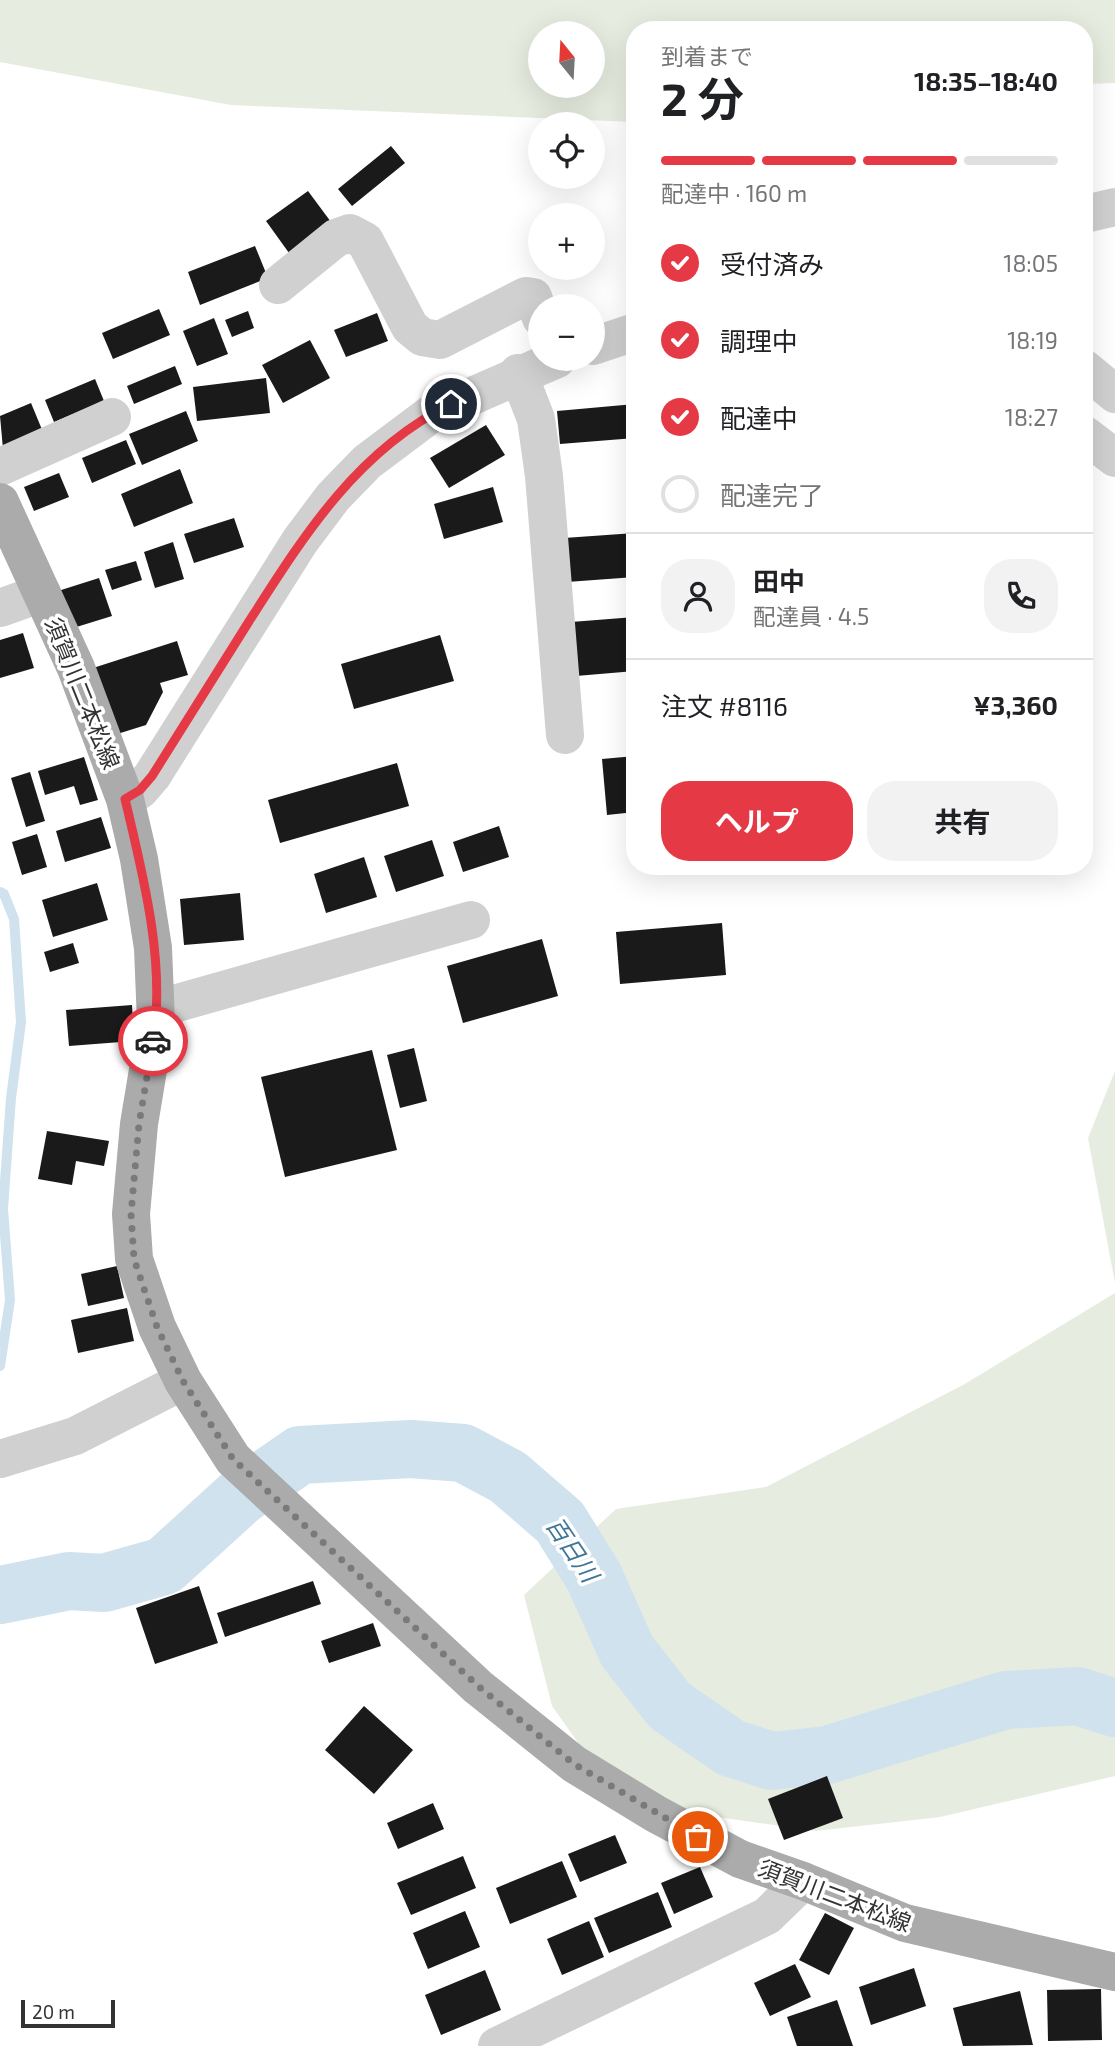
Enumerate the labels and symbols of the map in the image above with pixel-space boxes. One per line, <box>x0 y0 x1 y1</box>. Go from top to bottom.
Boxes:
north arrow <box>528 21 606 98</box>
pin <box>421 374 481 434</box>
street label: 須賀川二本松線 <box>40 613 126 773</box>
courier <box>118 1006 188 1076</box>
water label: 百日川 <box>541 1511 607 1589</box>
pin <box>668 1807 728 1867</box>
street label: 須賀川二本松線 <box>755 1853 915 1937</box>
scale bar <box>21 1997 116 2029</box>

